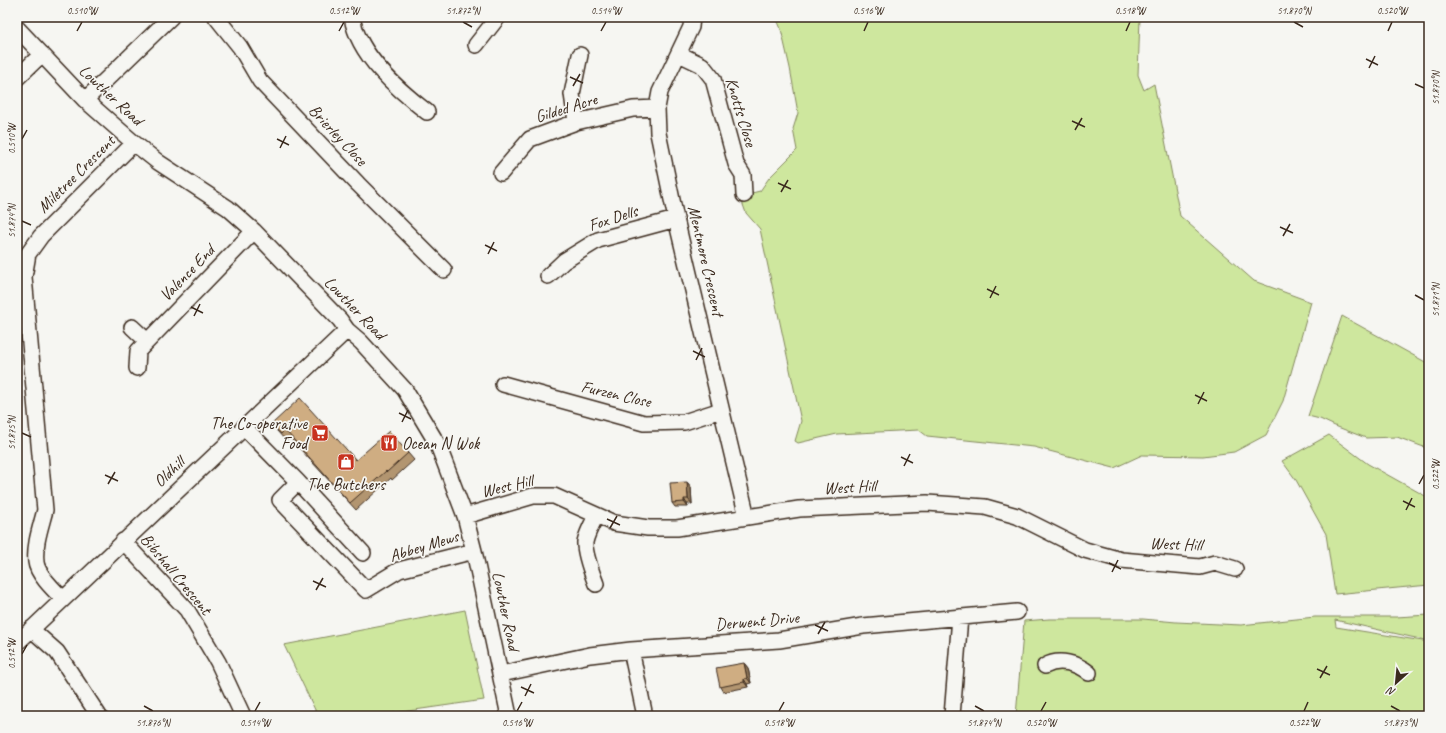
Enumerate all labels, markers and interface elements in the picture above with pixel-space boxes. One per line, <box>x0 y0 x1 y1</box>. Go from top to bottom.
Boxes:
text: 0.510°W <box>67 4 99 17</box>
text: 0.512°W <box>329 4 361 17</box>
text: 51.872°N <box>446 4 482 17</box>
text: 0.514°W <box>591 4 623 17</box>
text: 0.516°W <box>853 4 885 17</box>
text: 0.518°W <box>1115 4 1147 17</box>
text: 51.870°N <box>1277 4 1313 17</box>
text: 0.520°W <box>1377 4 1409 17</box>
street label: Lowther Road <box>75 60 150 132</box>
text: 51.870°N <box>1429 69 1442 105</box>
street label: Knotts Close <box>721 75 762 150</box>
street label: Gilded Acre <box>532 88 601 127</box>
street label: Brierley Close <box>304 100 373 171</box>
text: 0.510°W <box>5 122 18 154</box>
street label: Miletree Crescent <box>33 129 121 217</box>
street label: Fox Dells <box>586 200 642 236</box>
text: 51.874°N <box>5 202 18 238</box>
street label: Mentmore Crescent <box>683 204 729 321</box>
street label: Valence End <box>155 238 221 306</box>
street label: Lowther Road <box>320 272 393 346</box>
text: 51.871°N <box>1429 281 1442 317</box>
street label: Furzen Close <box>579 376 654 413</box>
place label: The Co-operative Food <box>210 413 309 454</box>
text: 51.875°N <box>5 414 18 450</box>
supermarket icon: The Co-operative Food <box>310 423 330 443</box>
restaurant icon: Ocean N Wok <box>379 433 399 453</box>
place label: Ocean N Wok <box>402 433 481 454</box>
street label: Oldhill <box>149 450 191 492</box>
shop icon: The Butchers <box>336 452 356 472</box>
text: 0.522°W <box>1429 458 1442 490</box>
street label: West Hill <box>479 469 538 502</box>
place label: The Butchers <box>307 474 387 495</box>
street label: West Hill <box>823 475 880 499</box>
street label: Abbey Mews <box>387 525 462 566</box>
street label: Bibshall Crescent <box>136 529 218 621</box>
street label: West Hill <box>1150 533 1205 556</box>
street label: Lowther Road <box>487 570 525 656</box>
street label: Derwent Drive <box>714 607 801 635</box>
text: 0.512°W <box>5 637 18 669</box>
north arrow <box>1376 663 1416 703</box>
text: N <box>1383 683 1398 700</box>
text: 51.876°N <box>136 716 172 729</box>
text: 0.514°W <box>240 716 272 729</box>
text: 0.516°W <box>502 716 534 729</box>
text: 0.518°W <box>764 716 796 729</box>
text: 51.874°N <box>967 716 1003 729</box>
text: 0.520°W <box>1026 716 1058 729</box>
text: 0.522°W <box>1289 716 1321 729</box>
text: 51.873°N <box>1383 716 1419 729</box>

